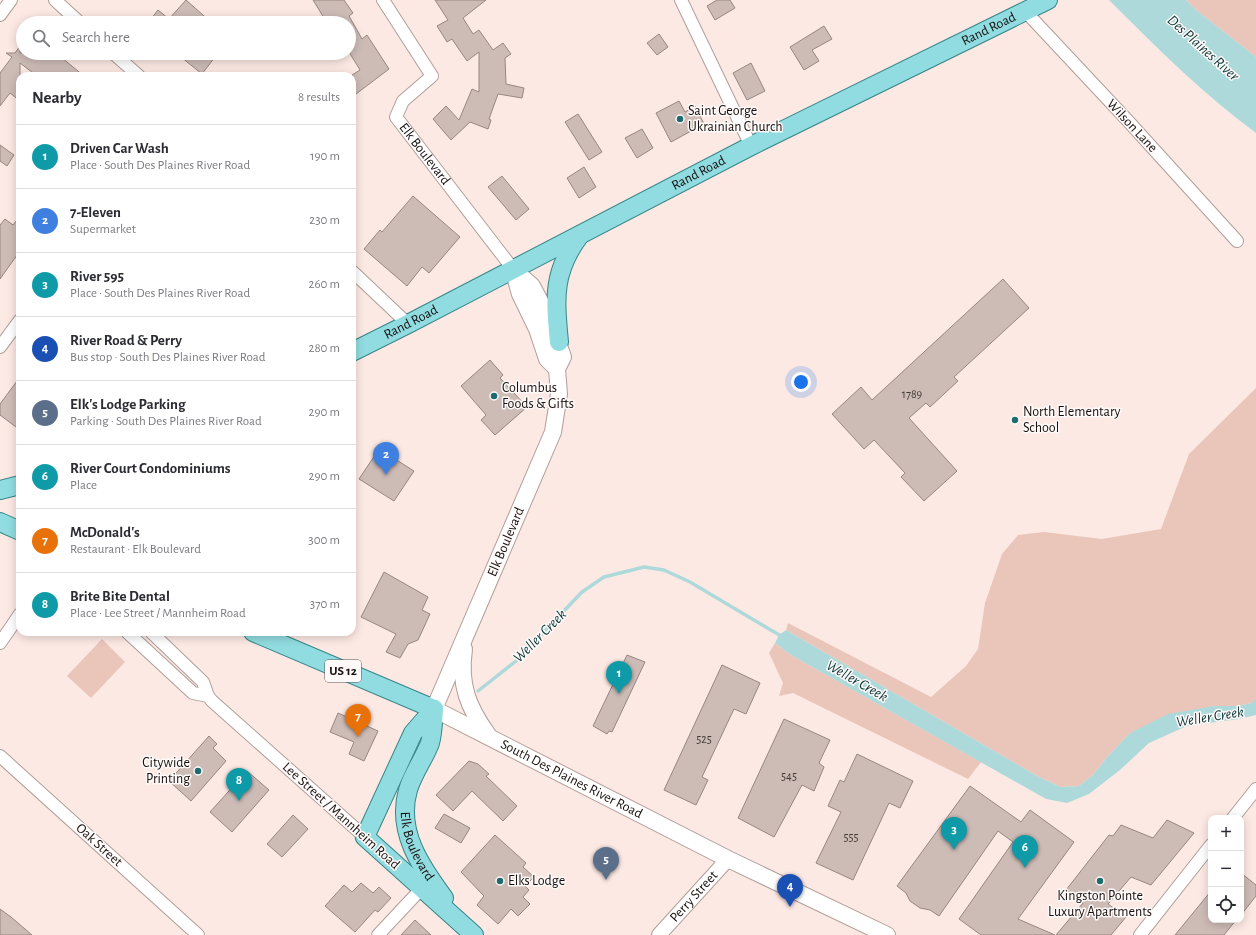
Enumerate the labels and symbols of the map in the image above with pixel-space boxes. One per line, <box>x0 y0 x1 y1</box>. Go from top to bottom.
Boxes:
street label: Rand Road <box>959 10 1018 48</box>
water label: Des Plaines River <box>1164 12 1242 85</box>
street label: Wilson Lane <box>1104 97 1160 155</box>
place label: Saint George Ukrainian Church <box>688 104 783 134</box>
marker: Saint George Ukrainian Church <box>675 114 685 124</box>
street label: Elk Boulevard <box>396 120 453 188</box>
street label: Rand Road <box>669 154 728 193</box>
street label: Rand Road <box>382 303 440 342</box>
your location <box>791 372 811 392</box>
place label: Columbus Foods & Gifts <box>502 381 574 411</box>
house number: 1789 <box>902 388 923 400</box>
marker: Columbus Foods & Gifts <box>489 391 499 401</box>
place label: North Elementary School <box>1023 405 1121 435</box>
marker: North Elementary School <box>1010 415 1020 425</box>
pin: 2 <box>373 442 399 475</box>
street label: Elk Boulevard <box>485 505 527 579</box>
water label: Weller Creek <box>511 607 569 665</box>
water label: Weller Creek <box>824 657 890 705</box>
road number: US 12 <box>325 660 361 682</box>
pin: 1 <box>606 661 632 694</box>
pin: 7 <box>345 704 371 737</box>
water label: Weller Creek <box>1175 704 1245 730</box>
house number: 525 <box>696 733 712 745</box>
street label: South Des Plaines River Road <box>498 737 645 821</box>
place label: Citywide Printing <box>142 756 190 786</box>
street label: Lee Street / Mannheim Road <box>280 760 402 872</box>
marker: Citywide Printing <box>193 766 203 776</box>
pin: 8 <box>226 768 252 801</box>
house number: 545 <box>781 770 797 782</box>
street label: Elk Boulevard <box>398 811 437 884</box>
pin: 3 <box>941 817 967 850</box>
street label: Oak Street <box>73 821 125 870</box>
house number: 555 <box>843 831 859 843</box>
pin: 6 <box>1012 835 1038 868</box>
pin: 5 <box>593 847 619 880</box>
street label: Perry Street <box>667 868 721 925</box>
place label: Elks Lodge <box>508 874 565 888</box>
pin: 4 <box>777 874 803 907</box>
marker: Elks Lodge <box>495 876 505 886</box>
marker: Kingston Pointe Luxury Apartments <box>1095 876 1105 886</box>
place label: Kingston Pointe Luxury Apartments <box>1048 889 1152 919</box>

